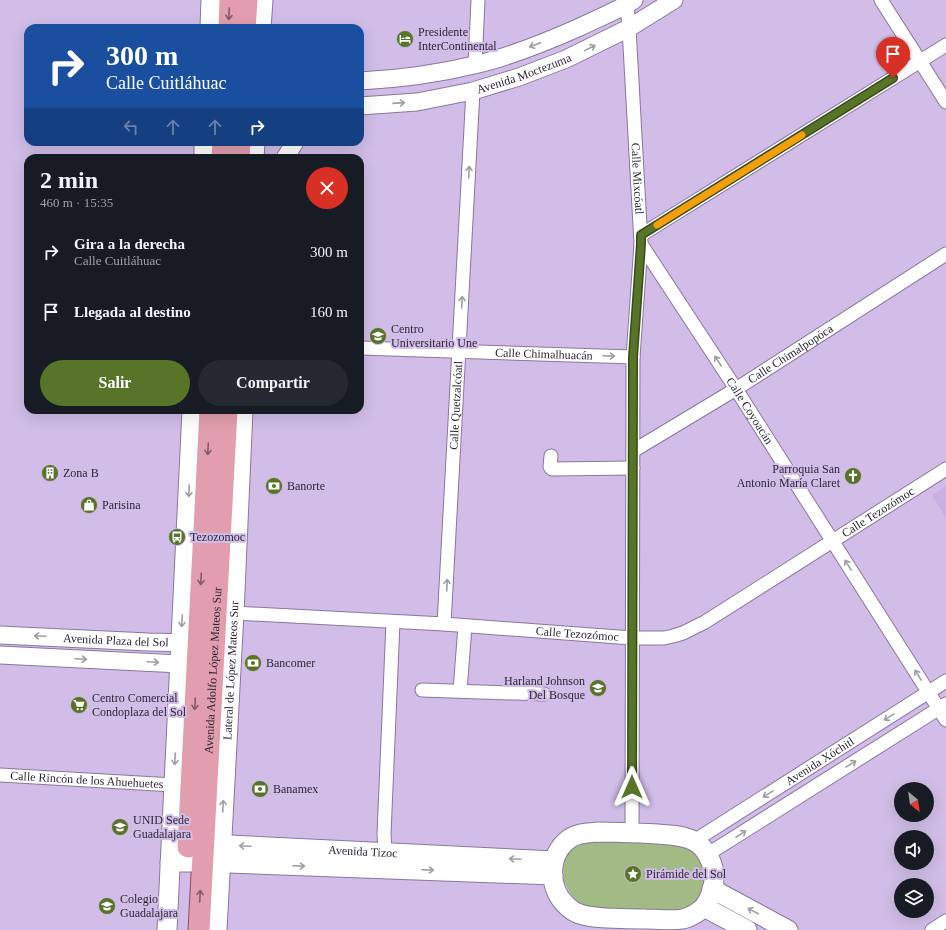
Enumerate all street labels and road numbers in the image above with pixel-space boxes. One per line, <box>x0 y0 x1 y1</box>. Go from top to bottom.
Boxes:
street label: Avenida Moctezuma <box>475 50 574 97</box>
street label: Calle Mixcóatl <box>628 142 646 216</box>
street label: Calle Chimalpopóca <box>745 321 836 386</box>
street label: Calle Chimalhuacán <box>495 345 593 363</box>
street label: Calle Quetzalcóatl <box>446 360 465 450</box>
street label: Calle Coyoacán <box>723 375 776 447</box>
street label: Calle Tezozómoc <box>839 484 917 540</box>
street label: Avenida Adolfo López Mateos Sur <box>201 587 224 754</box>
street label: Lateral de López Mateos Sur <box>220 600 242 740</box>
street label: Calle Tezozómoc <box>535 624 619 644</box>
street label: Avenida Plaza del Sol <box>63 631 169 649</box>
street label: Avenida Xóchitl <box>783 734 857 788</box>
street label: Calle Rincón de los Ahuehuetes <box>10 769 164 791</box>
street label: Avenida Tizoc <box>328 843 398 860</box>

